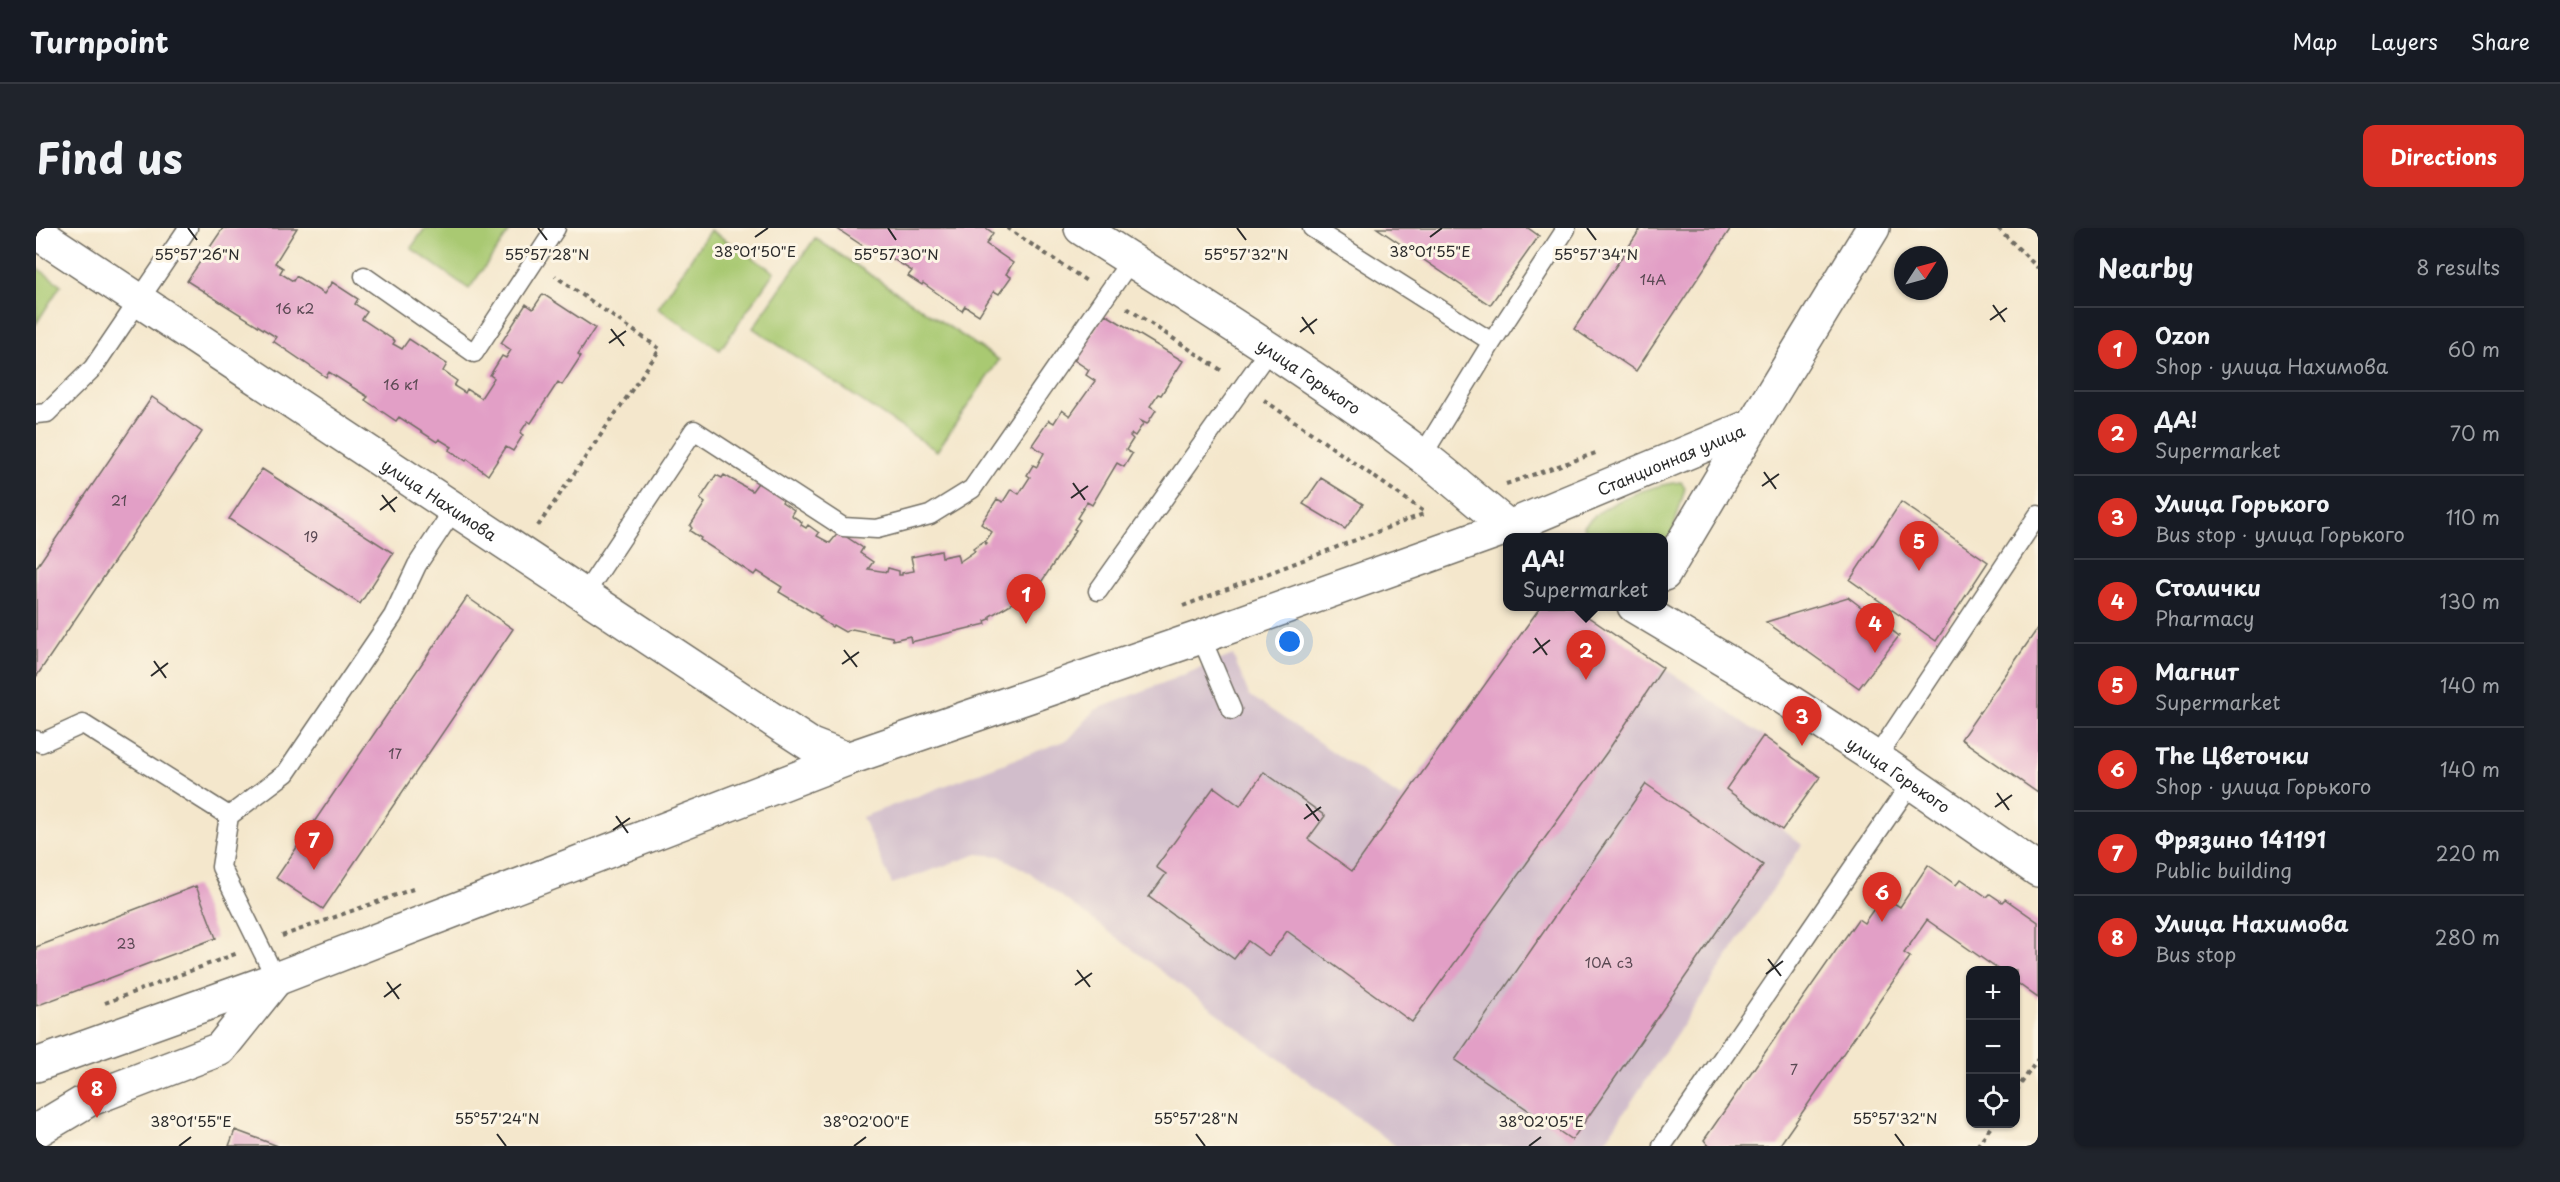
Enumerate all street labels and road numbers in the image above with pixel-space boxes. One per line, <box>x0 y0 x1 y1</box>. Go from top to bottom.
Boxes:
street label: улица Горького <box>1253 332 1366 420</box>
street label: Станционная улица <box>1593 418 1748 501</box>
street label: улица Нахимова <box>377 452 502 546</box>
street label: улица Горького <box>1843 730 1956 818</box>

